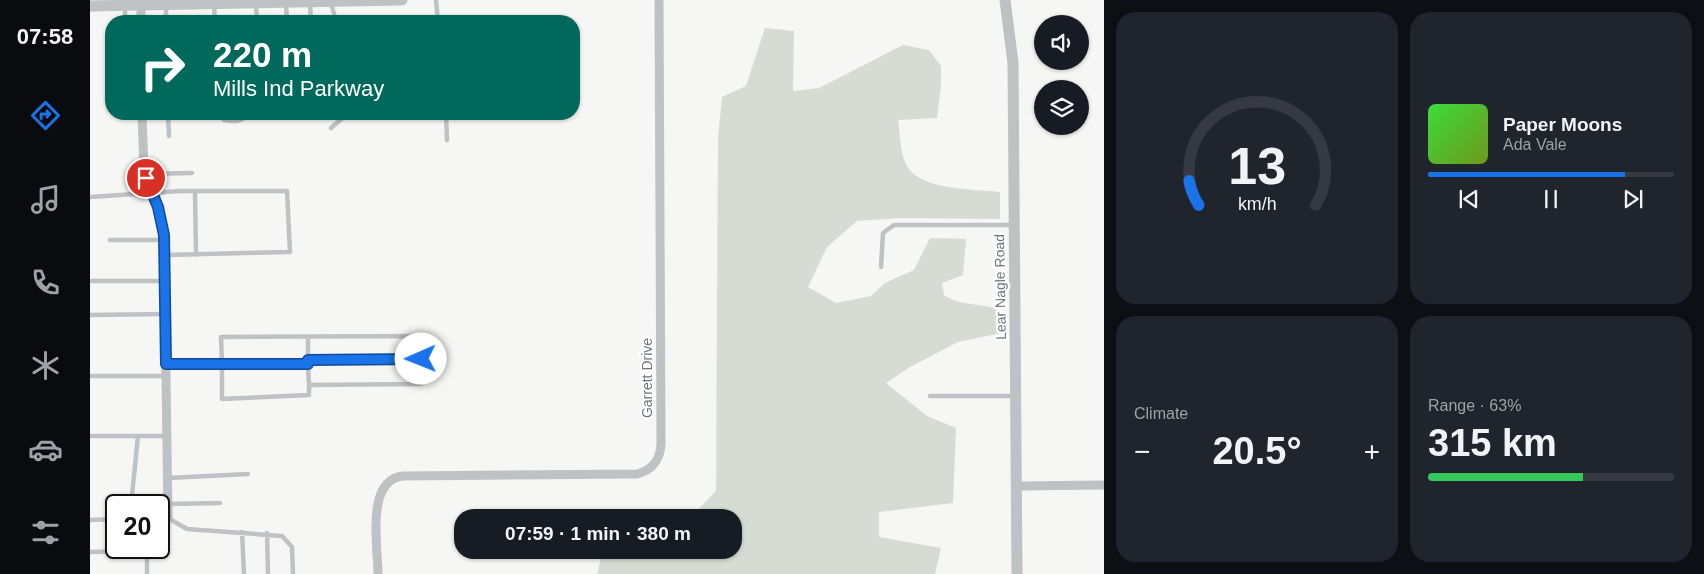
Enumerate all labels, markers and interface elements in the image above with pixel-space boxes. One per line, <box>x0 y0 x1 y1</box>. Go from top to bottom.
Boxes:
map controls <box>1034 15 1089 135</box>
button: sound <box>1034 15 1089 70</box>
text: 07:58 <box>17 24 73 49</box>
icon: right <box>130 35 195 100</box>
text: 220 m <box>213 35 312 74</box>
text: Mills Ind Parkway <box>213 76 384 101</box>
button: layers <box>1034 80 1089 135</box>
icon: directions <box>28 98 63 133</box>
text: Paper Moons <box>1503 114 1622 135</box>
text: Ada Vale <box>1503 136 1567 153</box>
text: 13 <box>1228 137 1286 195</box>
pin <box>125 157 167 199</box>
icon: arrive <box>132 164 160 192</box>
icon: music <box>28 182 63 217</box>
icon: previous <box>1455 185 1483 213</box>
icon: pause <box>1537 185 1565 213</box>
icon: next <box>1619 185 1647 213</box>
text: km/h <box>1238 194 1276 214</box>
street label: Lear Nagle Road <box>991 234 1009 340</box>
icon: phone <box>28 265 63 300</box>
position arrow <box>394 332 446 384</box>
street label: Garrett Drive <box>639 338 655 418</box>
icon: climate <box>28 348 63 383</box>
text: Range · 63% <box>1428 397 1521 414</box>
text: Climate <box>1134 405 1188 422</box>
text: 315 km <box>1428 422 1557 464</box>
text: 20.5° <box>1212 430 1302 472</box>
icon: car <box>28 432 63 467</box>
text: − <box>1134 436 1150 467</box>
text: + <box>1364 436 1380 467</box>
speed limit sign: 20 <box>105 494 170 559</box>
icon: filters <box>28 515 63 550</box>
text: 07:59 · 1 min · 380 m <box>505 523 691 544</box>

